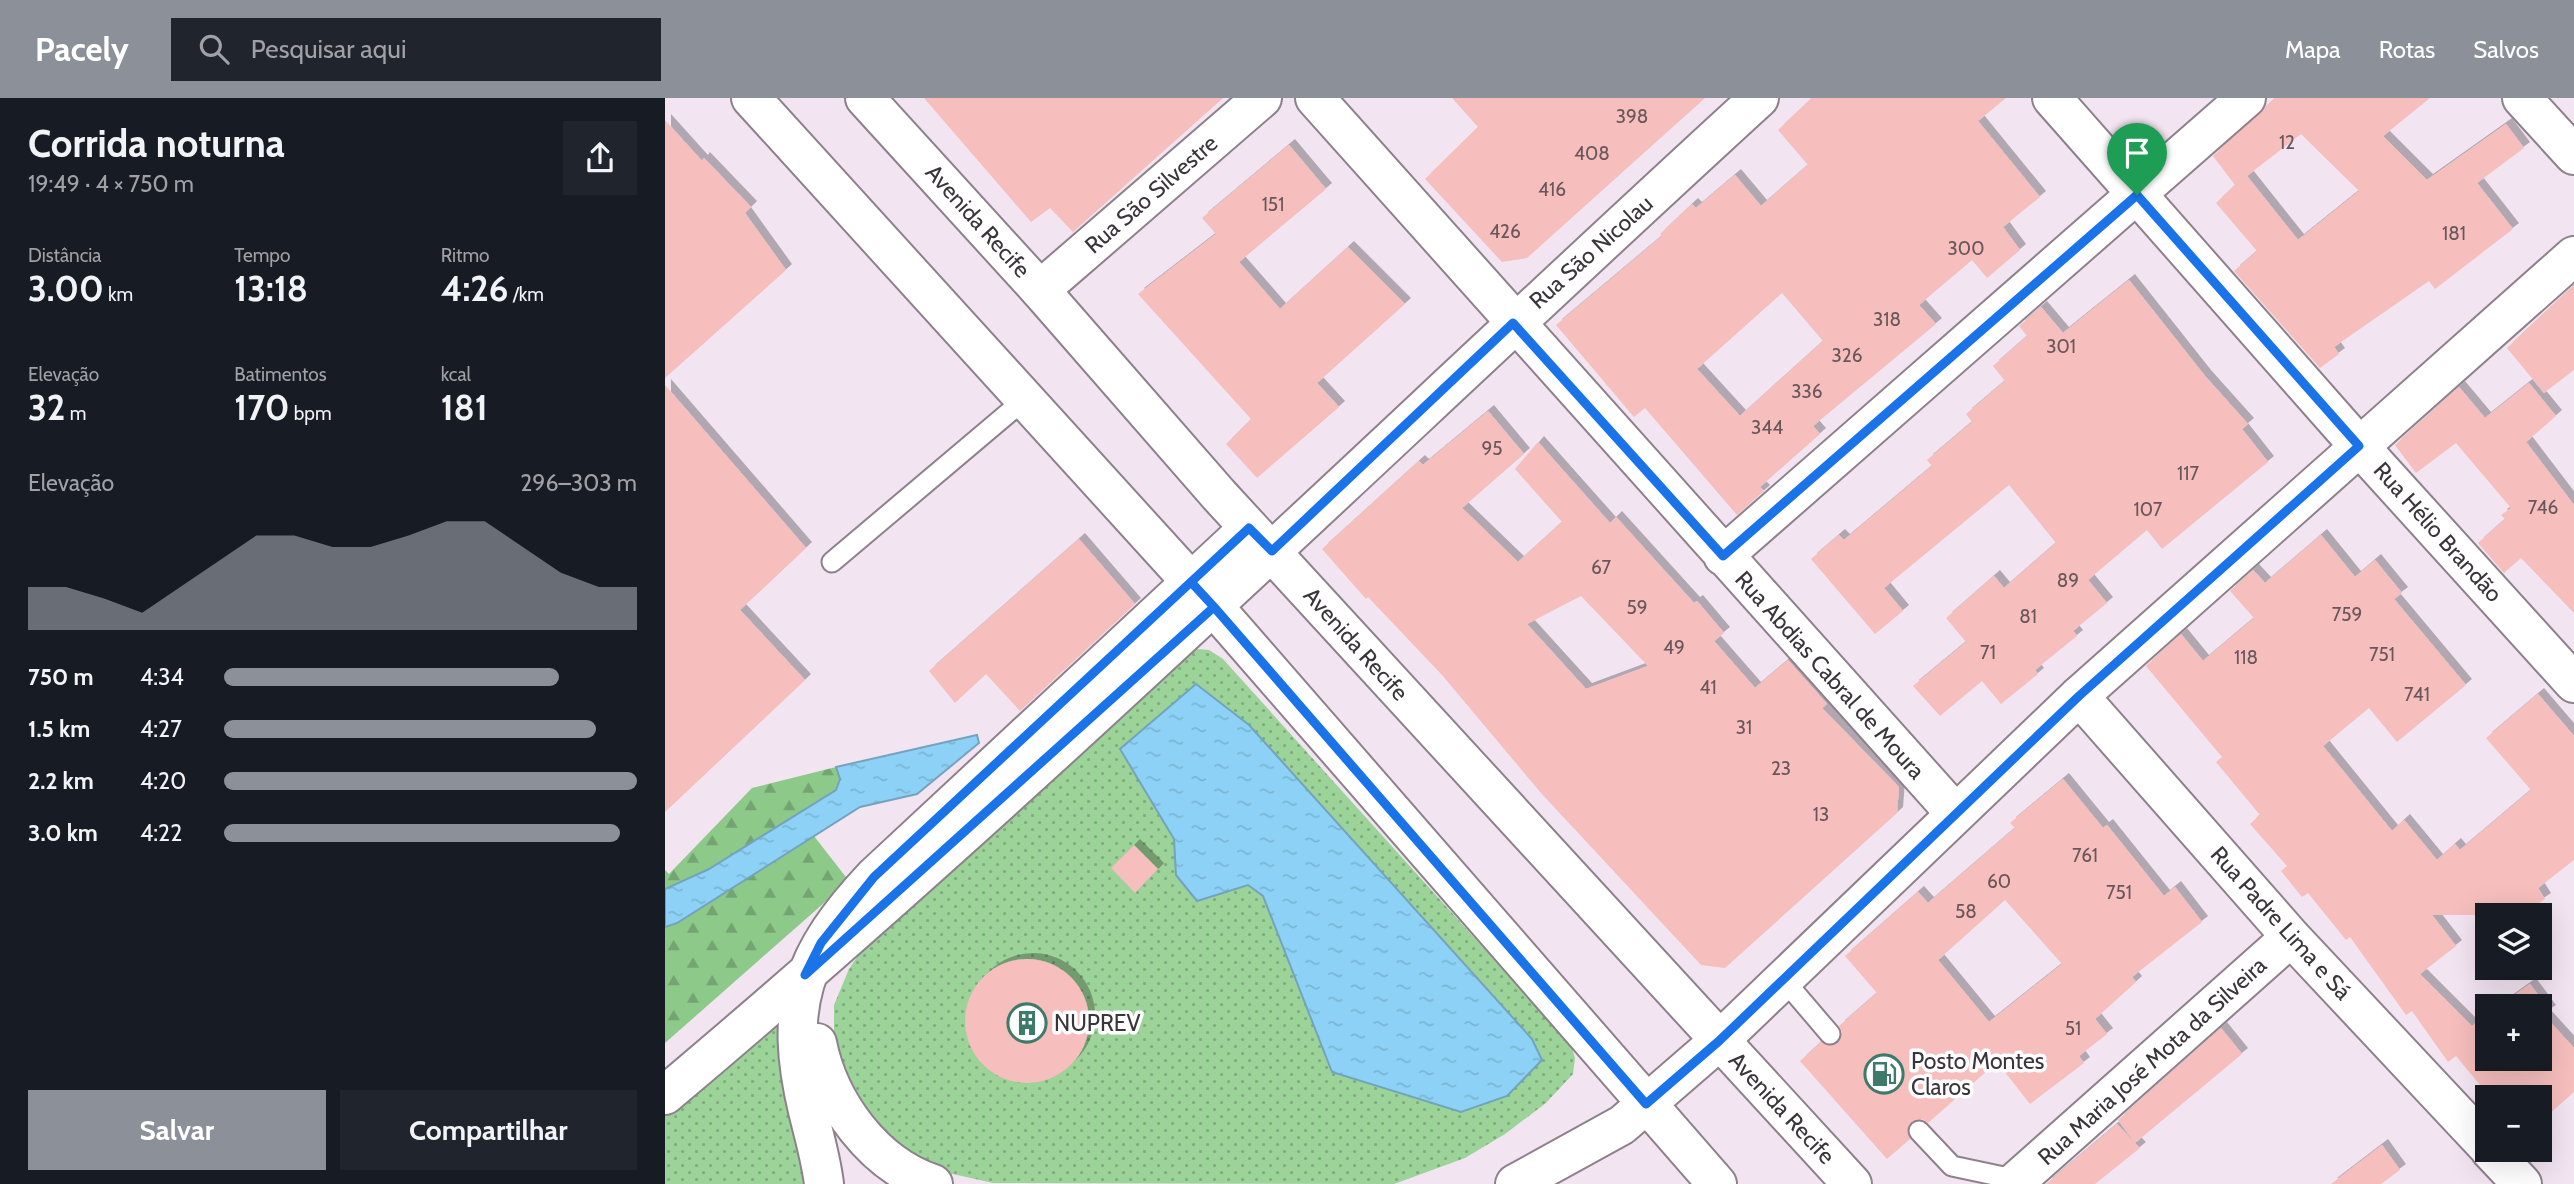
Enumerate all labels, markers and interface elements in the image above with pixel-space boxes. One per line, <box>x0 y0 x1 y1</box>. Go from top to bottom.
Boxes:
search box <box>171 18 661 81</box>
text: Pacely <box>35 29 129 69</box>
icon: search <box>195 30 233 68</box>
text: Pesquisar aqui <box>251 33 406 65</box>
text: Mapa <box>2285 35 2341 64</box>
text: Rotas <box>2379 35 2435 64</box>
text: Salvos <box>2473 35 2539 64</box>
house number: 398 <box>1616 105 1648 128</box>
text: Corrida noturna <box>28 120 285 167</box>
button: share <box>563 121 637 195</box>
pin <box>2107 123 2167 195</box>
street label: Rua São Silvestre <box>1079 129 1223 259</box>
house number: 12 <box>2279 131 2295 154</box>
icon: arrive <box>2118 134 2156 172</box>
house number: 408 <box>1574 142 1610 165</box>
street label: Avenida Recife <box>920 159 1036 284</box>
text: 19:49 · 4 × 750 m <box>28 170 194 198</box>
house number: 416 <box>1538 178 1566 201</box>
street label: Rua São Nicolau <box>1523 189 1659 315</box>
house number: 151 <box>1262 193 1284 216</box>
house number: 426 <box>1489 220 1521 243</box>
house number: 181 <box>2442 222 2466 245</box>
house number: 300 <box>1948 237 1984 260</box>
text: Distância <box>28 244 102 267</box>
text: Tempo <box>234 244 290 267</box>
text: Ritmo <box>441 244 490 267</box>
text: 3.00 <box>28 267 104 310</box>
text: 13:18 <box>234 267 308 310</box>
text: 4:26 <box>441 267 508 310</box>
text: km <box>104 283 133 306</box>
text: /km <box>508 283 544 306</box>
house number: 318 <box>1873 308 1901 331</box>
house number: 301 <box>2046 335 2076 358</box>
house number: 326 <box>1831 344 1863 367</box>
text: Elevação <box>28 363 99 386</box>
text: Batimentos <box>234 363 327 386</box>
text: kcal <box>441 363 471 386</box>
house number: 336 <box>1791 380 1823 403</box>
text: 32 <box>28 386 65 429</box>
text: 170 <box>234 386 290 429</box>
text: 181 <box>441 386 488 429</box>
text: m <box>65 402 86 425</box>
text: bpm <box>290 402 332 425</box>
house number: 344 <box>1751 416 1783 439</box>
house number: 95 <box>1481 437 1503 460</box>
street label: Rua Hélio Brandão <box>2368 456 2508 608</box>
house number: 117 <box>2177 462 2199 485</box>
text: Elevação <box>28 469 114 497</box>
text: 296–303 m <box>520 469 637 497</box>
house number: 746 <box>2528 496 2558 519</box>
house number: 107 <box>2134 498 2163 521</box>
house number: 67 <box>1591 556 1612 579</box>
street label: Rua Abdias Cabral de Moura <box>1729 565 1931 785</box>
house number: 89 <box>2057 569 2079 592</box>
street label: Avenida Recife <box>1298 582 1414 707</box>
house number: 59 <box>1626 596 1648 619</box>
house number: 759 <box>2332 603 2362 626</box>
house number: 81 <box>2019 605 2037 628</box>
house number: 49 <box>1663 636 1685 659</box>
house number: 71 <box>1980 641 1996 664</box>
house number: 751 <box>2369 643 2395 666</box>
house number: 118 <box>2234 646 2258 669</box>
text: 750 m <box>28 663 93 691</box>
text: 4:34 <box>140 663 184 691</box>
house number: 41 <box>1699 676 1717 699</box>
house number: 741 <box>2404 683 2430 706</box>
text: 1.5 km <box>28 715 90 743</box>
text: 4:27 <box>140 715 182 743</box>
house number: 31 <box>1736 716 1752 739</box>
house number: 23 <box>1771 757 1791 780</box>
text: 2.2 km <box>28 767 94 795</box>
text: 4:20 <box>140 767 186 795</box>
house number: 13 <box>1813 803 1829 826</box>
text: 3.0 km <box>28 819 98 847</box>
text: 4:22 <box>140 819 182 847</box>
street label: Rua Padre Lima e Sá <box>2205 841 2357 1005</box>
house number: 761 <box>2072 844 2098 867</box>
house number: 60 <box>1987 870 2011 893</box>
house number: 751 <box>2106 881 2132 904</box>
house number: 58 <box>1955 900 1977 923</box>
map controls <box>2475 903 2552 1162</box>
button: layers <box>2475 903 2552 980</box>
street label: Rua Maria José Mota da Silveira <box>2032 951 2272 1171</box>
button: + <box>2475 994 2552 1071</box>
building icon: NUPREV <box>1006 1002 1048 1044</box>
place label: NUPREV <box>1054 1009 1141 1037</box>
house number: 51 <box>2065 1017 2081 1040</box>
street label: Avenida Recife <box>1723 1046 1841 1170</box>
place label: Posto Montes Claros <box>1911 1047 2044 1101</box>
fuel station icon: Posto Montes Claros <box>1863 1053 1905 1095</box>
button: − <box>2475 1085 2552 1162</box>
button: Salvar <box>28 1090 326 1170</box>
button: Compartilhar <box>340 1090 637 1170</box>

